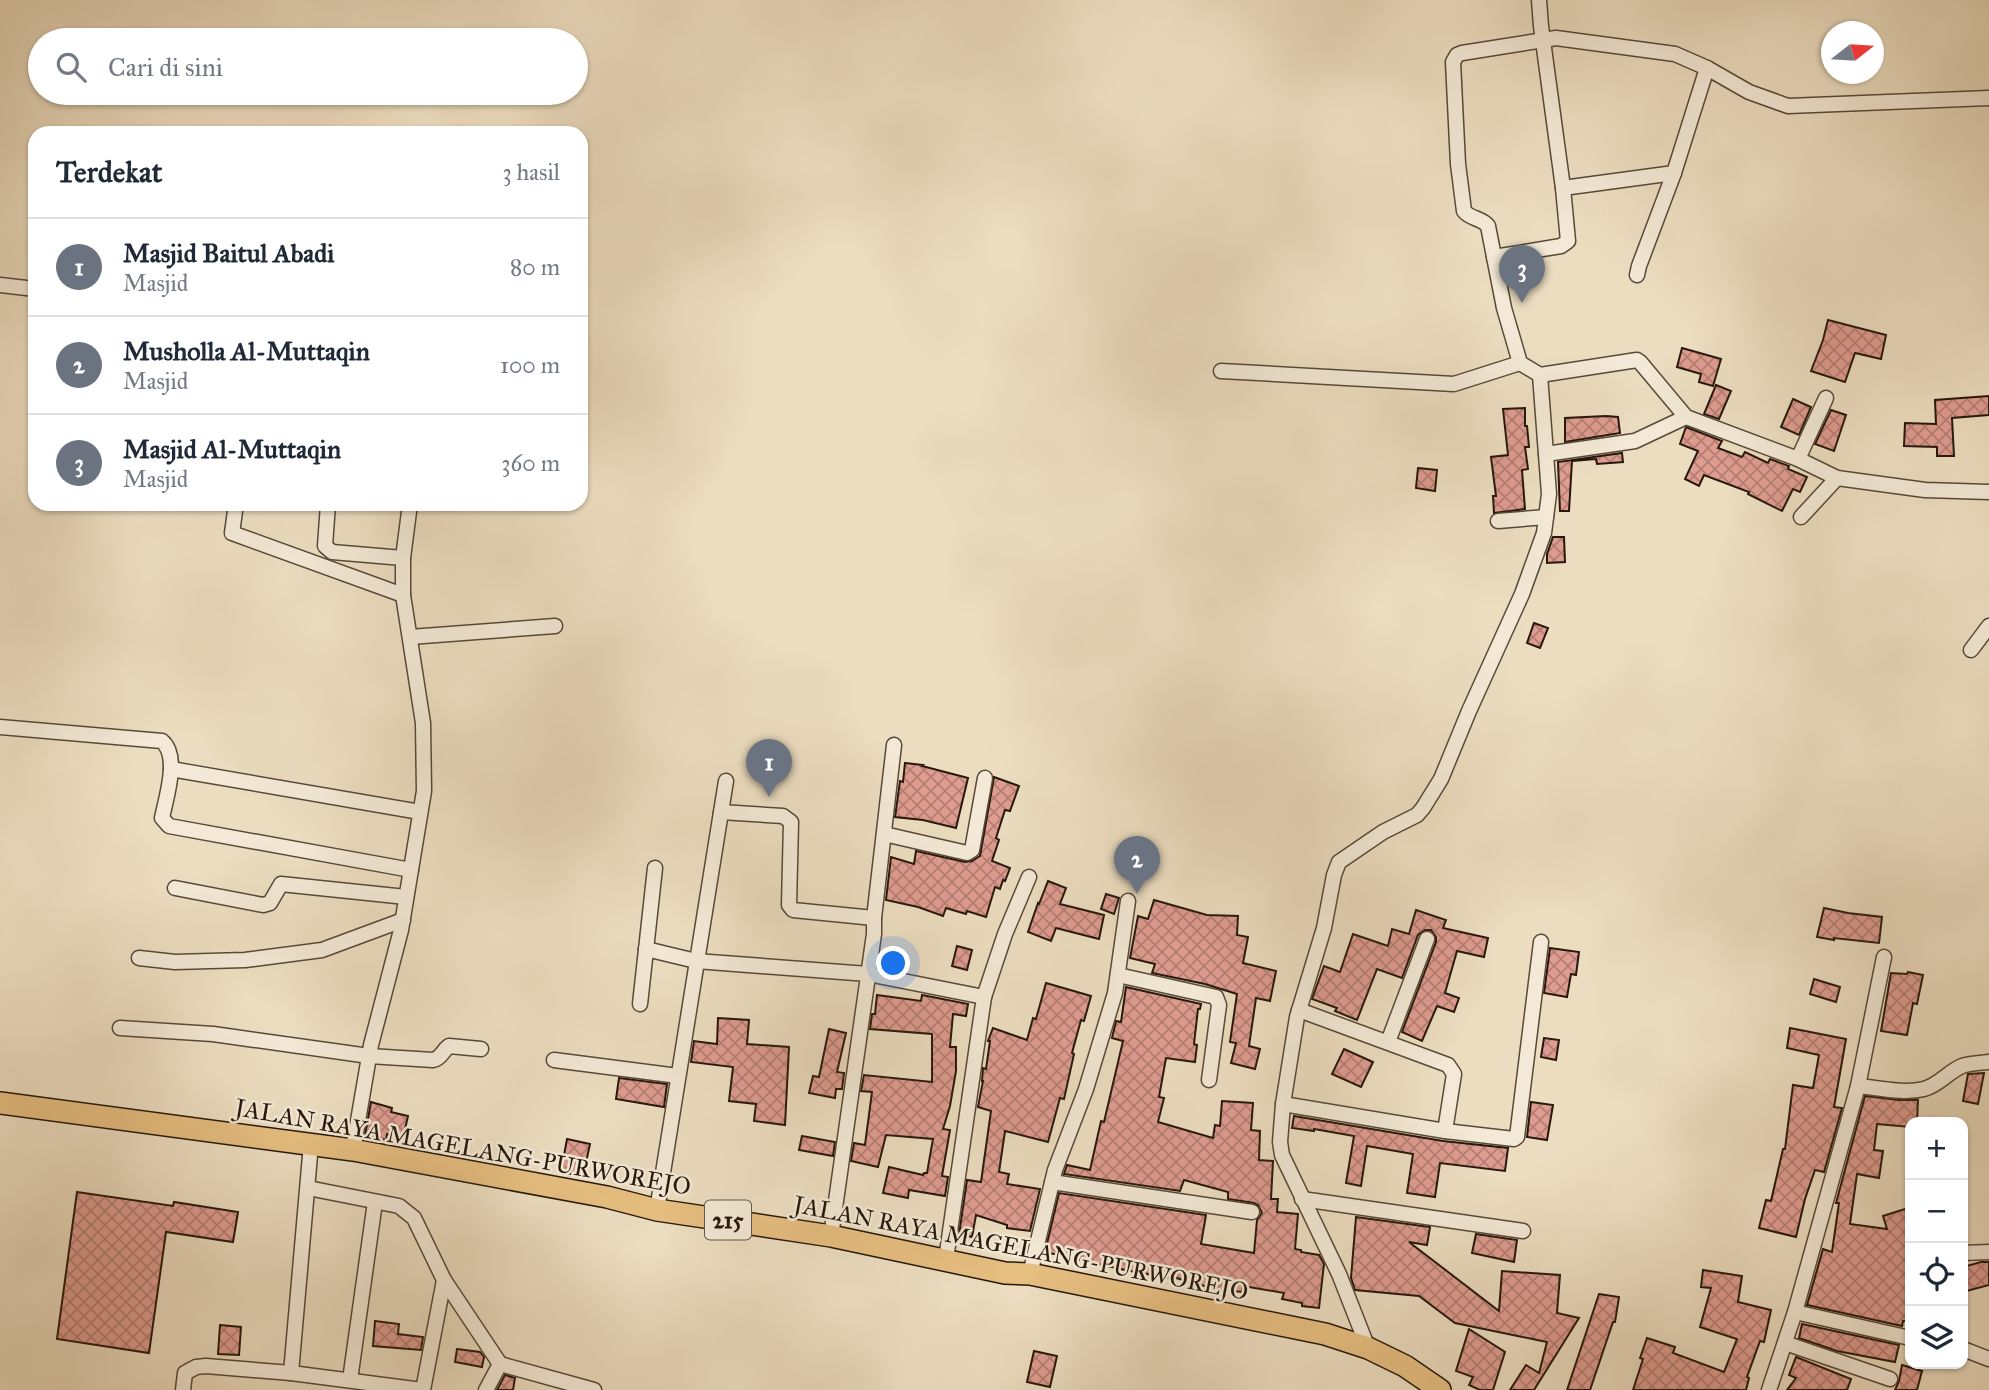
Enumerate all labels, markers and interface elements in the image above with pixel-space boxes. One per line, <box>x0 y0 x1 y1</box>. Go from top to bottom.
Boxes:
north arrow <box>1821 21 1884 84</box>
search box <box>28 28 588 105</box>
icon: search <box>52 48 90 86</box>
text: Cari di sini <box>108 51 223 83</box>
text: Terdekat <box>56 154 162 190</box>
text: 3 hasil <box>502 158 560 186</box>
text: Masjid Baitul Abadi <box>123 237 334 269</box>
pin: 3 <box>1499 245 1545 303</box>
text: 1 <box>74 253 84 281</box>
text: 80 m <box>510 253 560 281</box>
text: Masjid <box>123 269 188 297</box>
text: Musholla Al-Muttaqin <box>123 335 370 367</box>
text: 2 <box>73 351 85 379</box>
text: 100 m <box>500 351 560 379</box>
text: Masjid <box>123 367 188 395</box>
text: Masjid Al-Muttaqin <box>123 433 341 465</box>
text: 3 <box>74 449 84 477</box>
text: 360 m <box>501 449 560 477</box>
text: Masjid <box>123 465 188 493</box>
pin: 1 <box>746 739 792 797</box>
pin: 2 <box>1114 836 1160 894</box>
your location <box>876 946 910 980</box>
street label: JALAN RAYA MAGELANG-PURWOREJO <box>230 1092 693 1202</box>
map controls <box>1905 1117 1968 1369</box>
button: + <box>1905 1117 1968 1180</box>
button: − <box>1905 1180 1968 1243</box>
street label: JALAN RAYA MAGELANG-PURWOREJO <box>788 1189 1251 1307</box>
road number: 215 <box>705 1200 751 1240</box>
button: locate <box>1905 1243 1968 1306</box>
button: layers <box>1905 1306 1968 1369</box>

